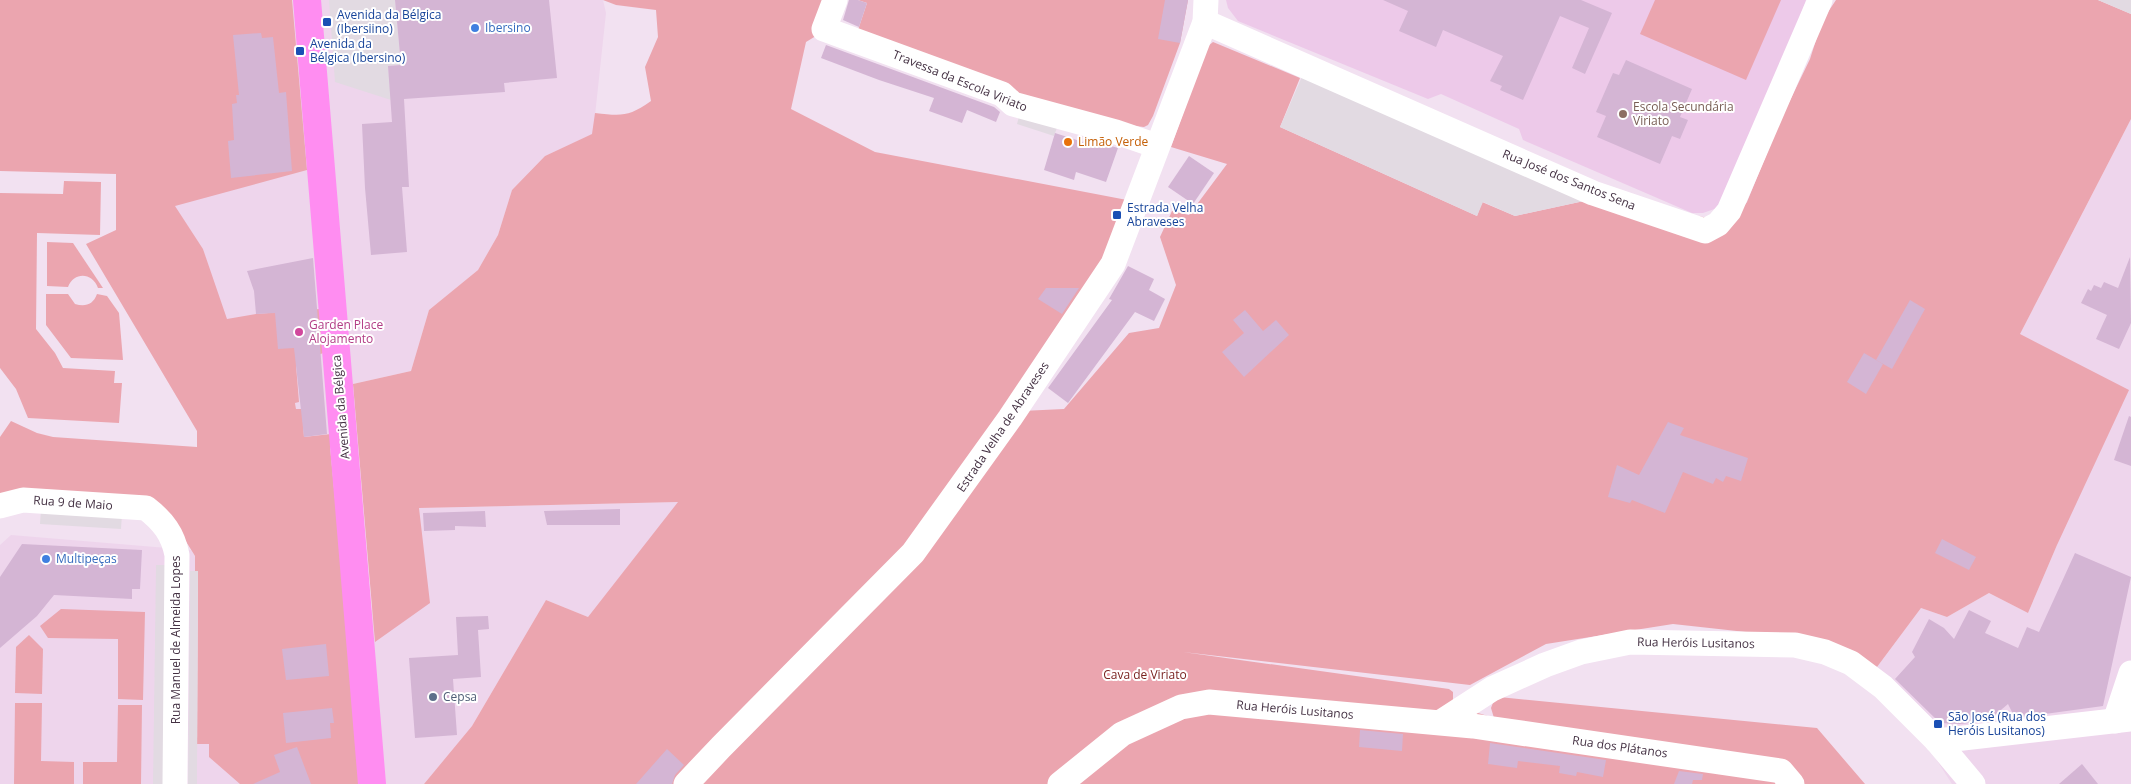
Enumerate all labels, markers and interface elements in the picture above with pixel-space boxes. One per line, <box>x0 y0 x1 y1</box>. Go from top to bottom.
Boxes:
place label: Avenida da Bélgica (Ibersiino) <box>337 6 441 37</box>
marker: Avenida da Bélgica (Ibersiino) <box>321 16 333 28</box>
place label: Ibersino <box>485 19 531 36</box>
marker: Ibersino <box>469 22 481 34</box>
place label: Avenida da Bélgica (Ibersino) <box>310 35 406 66</box>
marker: Avenida da Bélgica (Ibersino) <box>294 45 306 57</box>
street label: Travessa da Escola Viriato <box>890 46 1030 115</box>
place label: Escola Secundária Viriato <box>1633 98 1734 129</box>
marker: Escola Secundária Viriato <box>1617 108 1629 120</box>
place label: Limão Verde <box>1078 133 1149 150</box>
marker: Limão Verde <box>1062 136 1074 148</box>
street label: Rua José dos Santos Sena <box>1500 145 1638 214</box>
place label: Estrada Velha Abraveses <box>1127 199 1203 230</box>
marker: Estrada Velha Abraveses <box>1111 209 1123 221</box>
place label: Garden Place Alojamento <box>309 316 384 347</box>
marker: Garden Place Alojamento <box>293 326 305 338</box>
street label: Avenida da Bélgica <box>327 354 354 460</box>
street label: Estrada Velha de Abraveses <box>952 358 1053 495</box>
street label: Rua 9 de Maio <box>33 491 113 514</box>
place label: Multipeças <box>56 550 117 567</box>
marker: Multipeças <box>40 553 52 565</box>
street label: Rua Manuel de Almeida Lopes <box>167 555 184 724</box>
street label: Rua Heróis Lusitanos <box>1637 633 1755 652</box>
park label: Cava de Viriato <box>1103 666 1187 683</box>
place label: Cepsa <box>443 688 477 705</box>
marker: Cepsa <box>427 691 439 703</box>
street label: Rua Heróis Lusitanos <box>1236 696 1355 723</box>
place label: São José (Rua dos Heróis Lusitanos) <box>1948 708 2046 739</box>
marker: São José (Rua dos Heróis Lusitanos) <box>1932 718 1944 730</box>
street label: Rua dos Plátanos <box>1571 731 1669 762</box>

